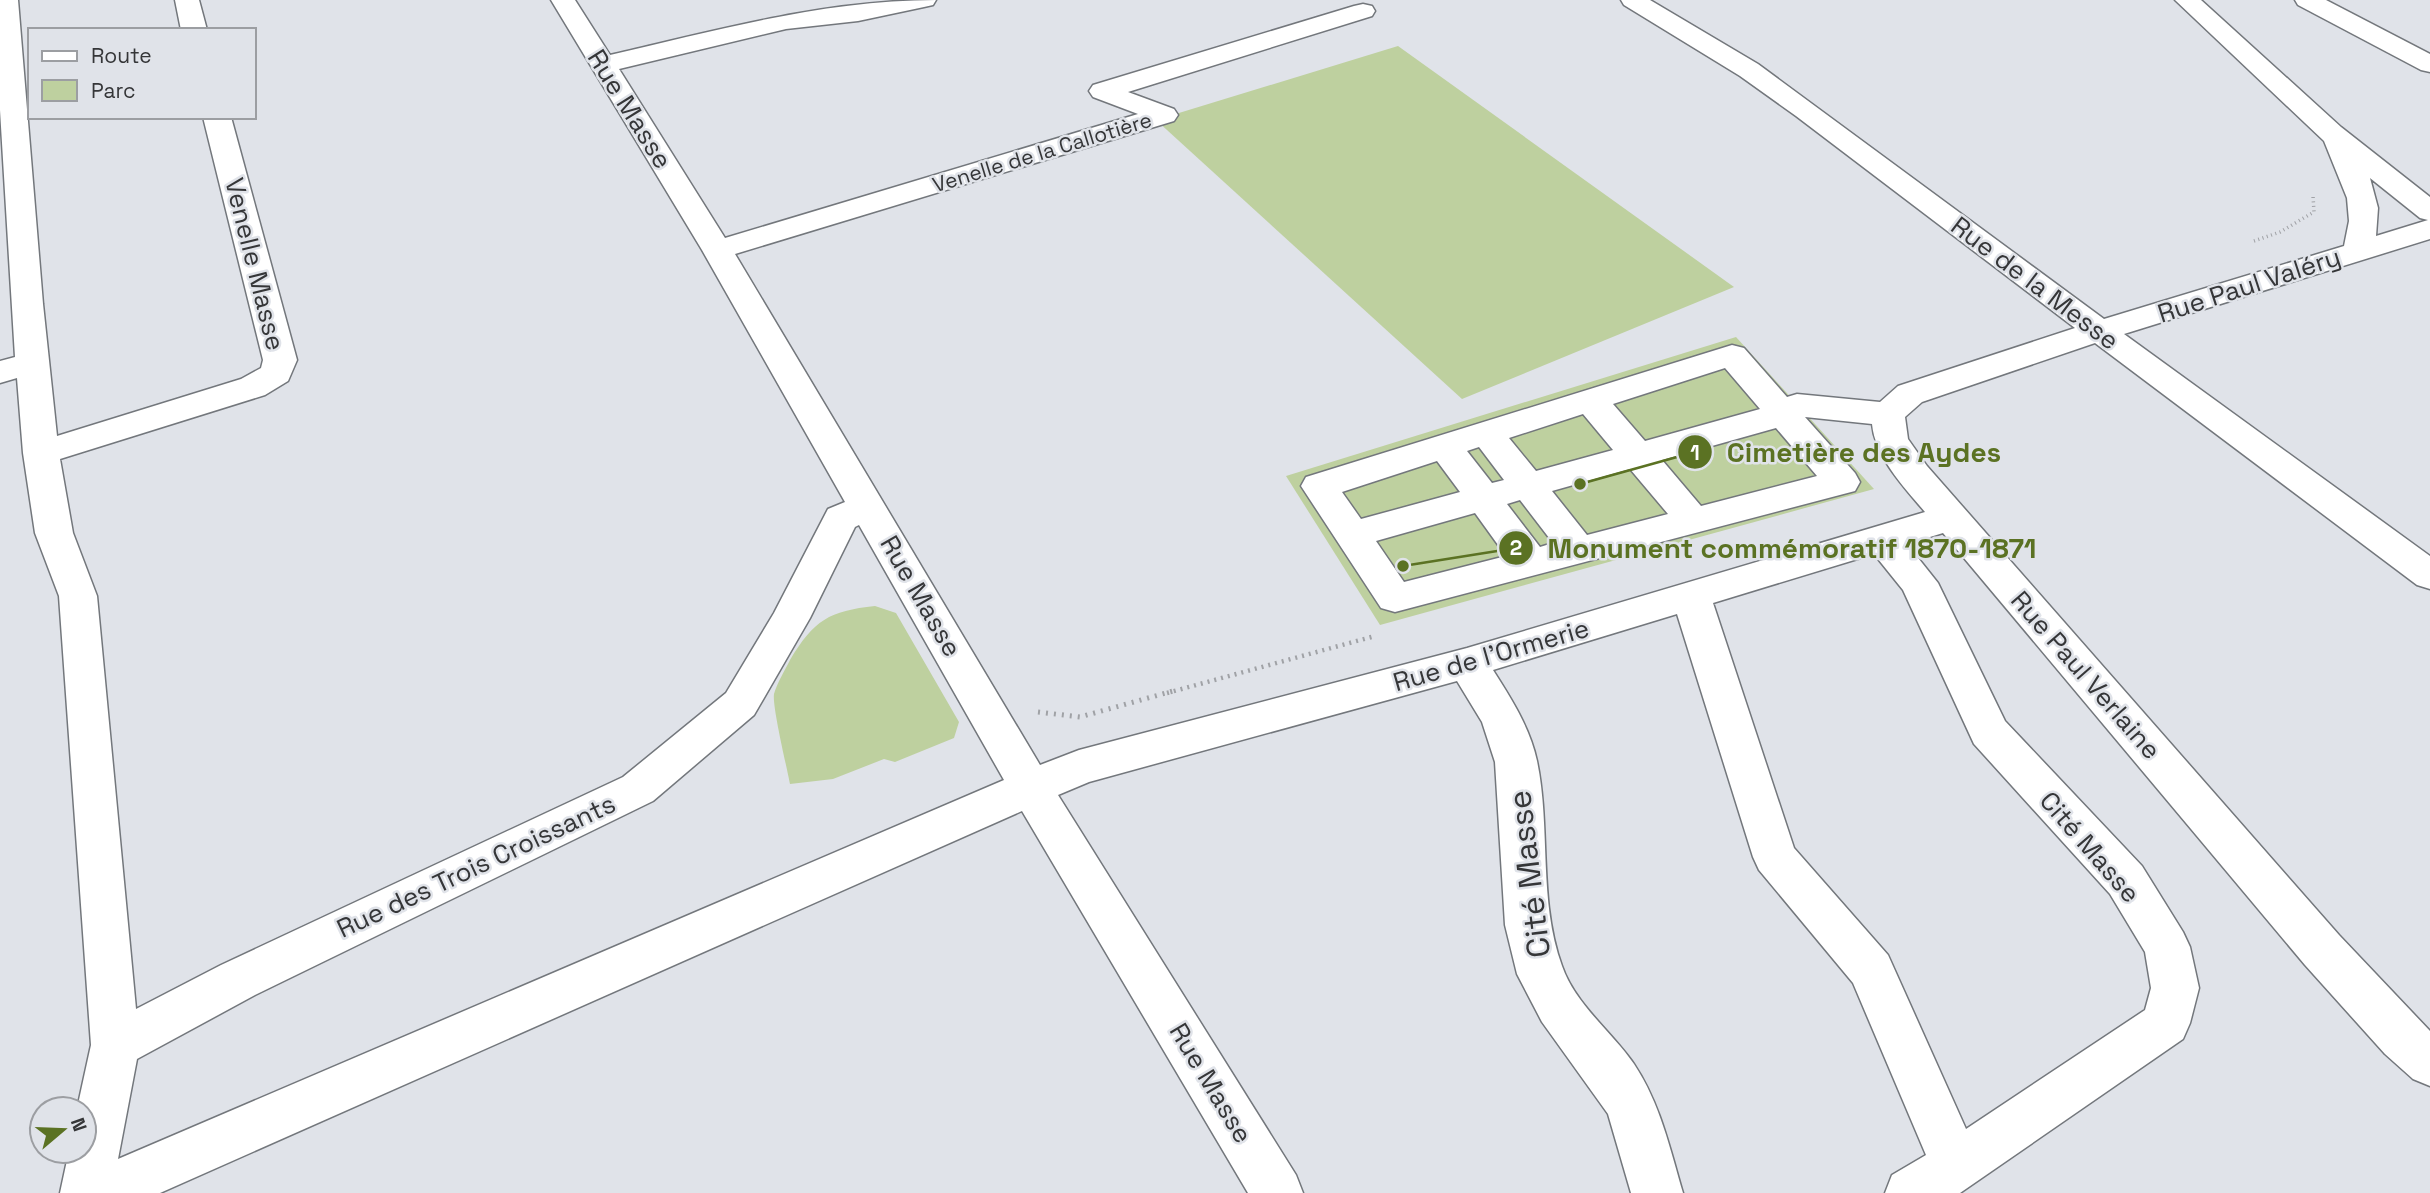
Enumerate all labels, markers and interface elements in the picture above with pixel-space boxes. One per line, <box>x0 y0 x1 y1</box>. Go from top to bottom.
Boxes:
legend <box>28 28 256 119</box>
text: Route <box>91 42 152 69</box>
street label: Rue Masse <box>580 43 680 175</box>
text: Parc <box>91 77 136 104</box>
street label: Venelle de la Callotière <box>929 106 1155 198</box>
street label: Venelle Masse <box>217 174 293 354</box>
street label: Rue de la Messe <box>1944 209 2126 357</box>
street label: Rue Paul Valéry <box>2153 239 2345 331</box>
callout: Cimetière des Aydes <box>1677 428 2015 477</box>
text: Cimetière des Aydes <box>1727 434 2001 470</box>
text: 1 <box>1690 439 1700 466</box>
callout: Monument commémoratif 1870-1871 <box>1499 524 2050 573</box>
street label: Rue Masse <box>873 529 969 663</box>
text: Monument commémoratif 1870-1871 <box>1548 530 2036 566</box>
text: 2 <box>1510 534 1522 561</box>
street label: Rue Paul Verlaine <box>2004 584 2168 766</box>
street label: Rue de l'Ormerie <box>1389 611 1593 699</box>
street label: Cité Masse <box>2032 784 2148 910</box>
street label: Rue des Trois Croissants <box>331 786 621 946</box>
street label: Cité Masse <box>1499 788 1559 960</box>
street label: Rue Masse <box>1162 1017 1260 1149</box>
north arrow <box>28 1095 98 1165</box>
text: N <box>65 1115 92 1135</box>

